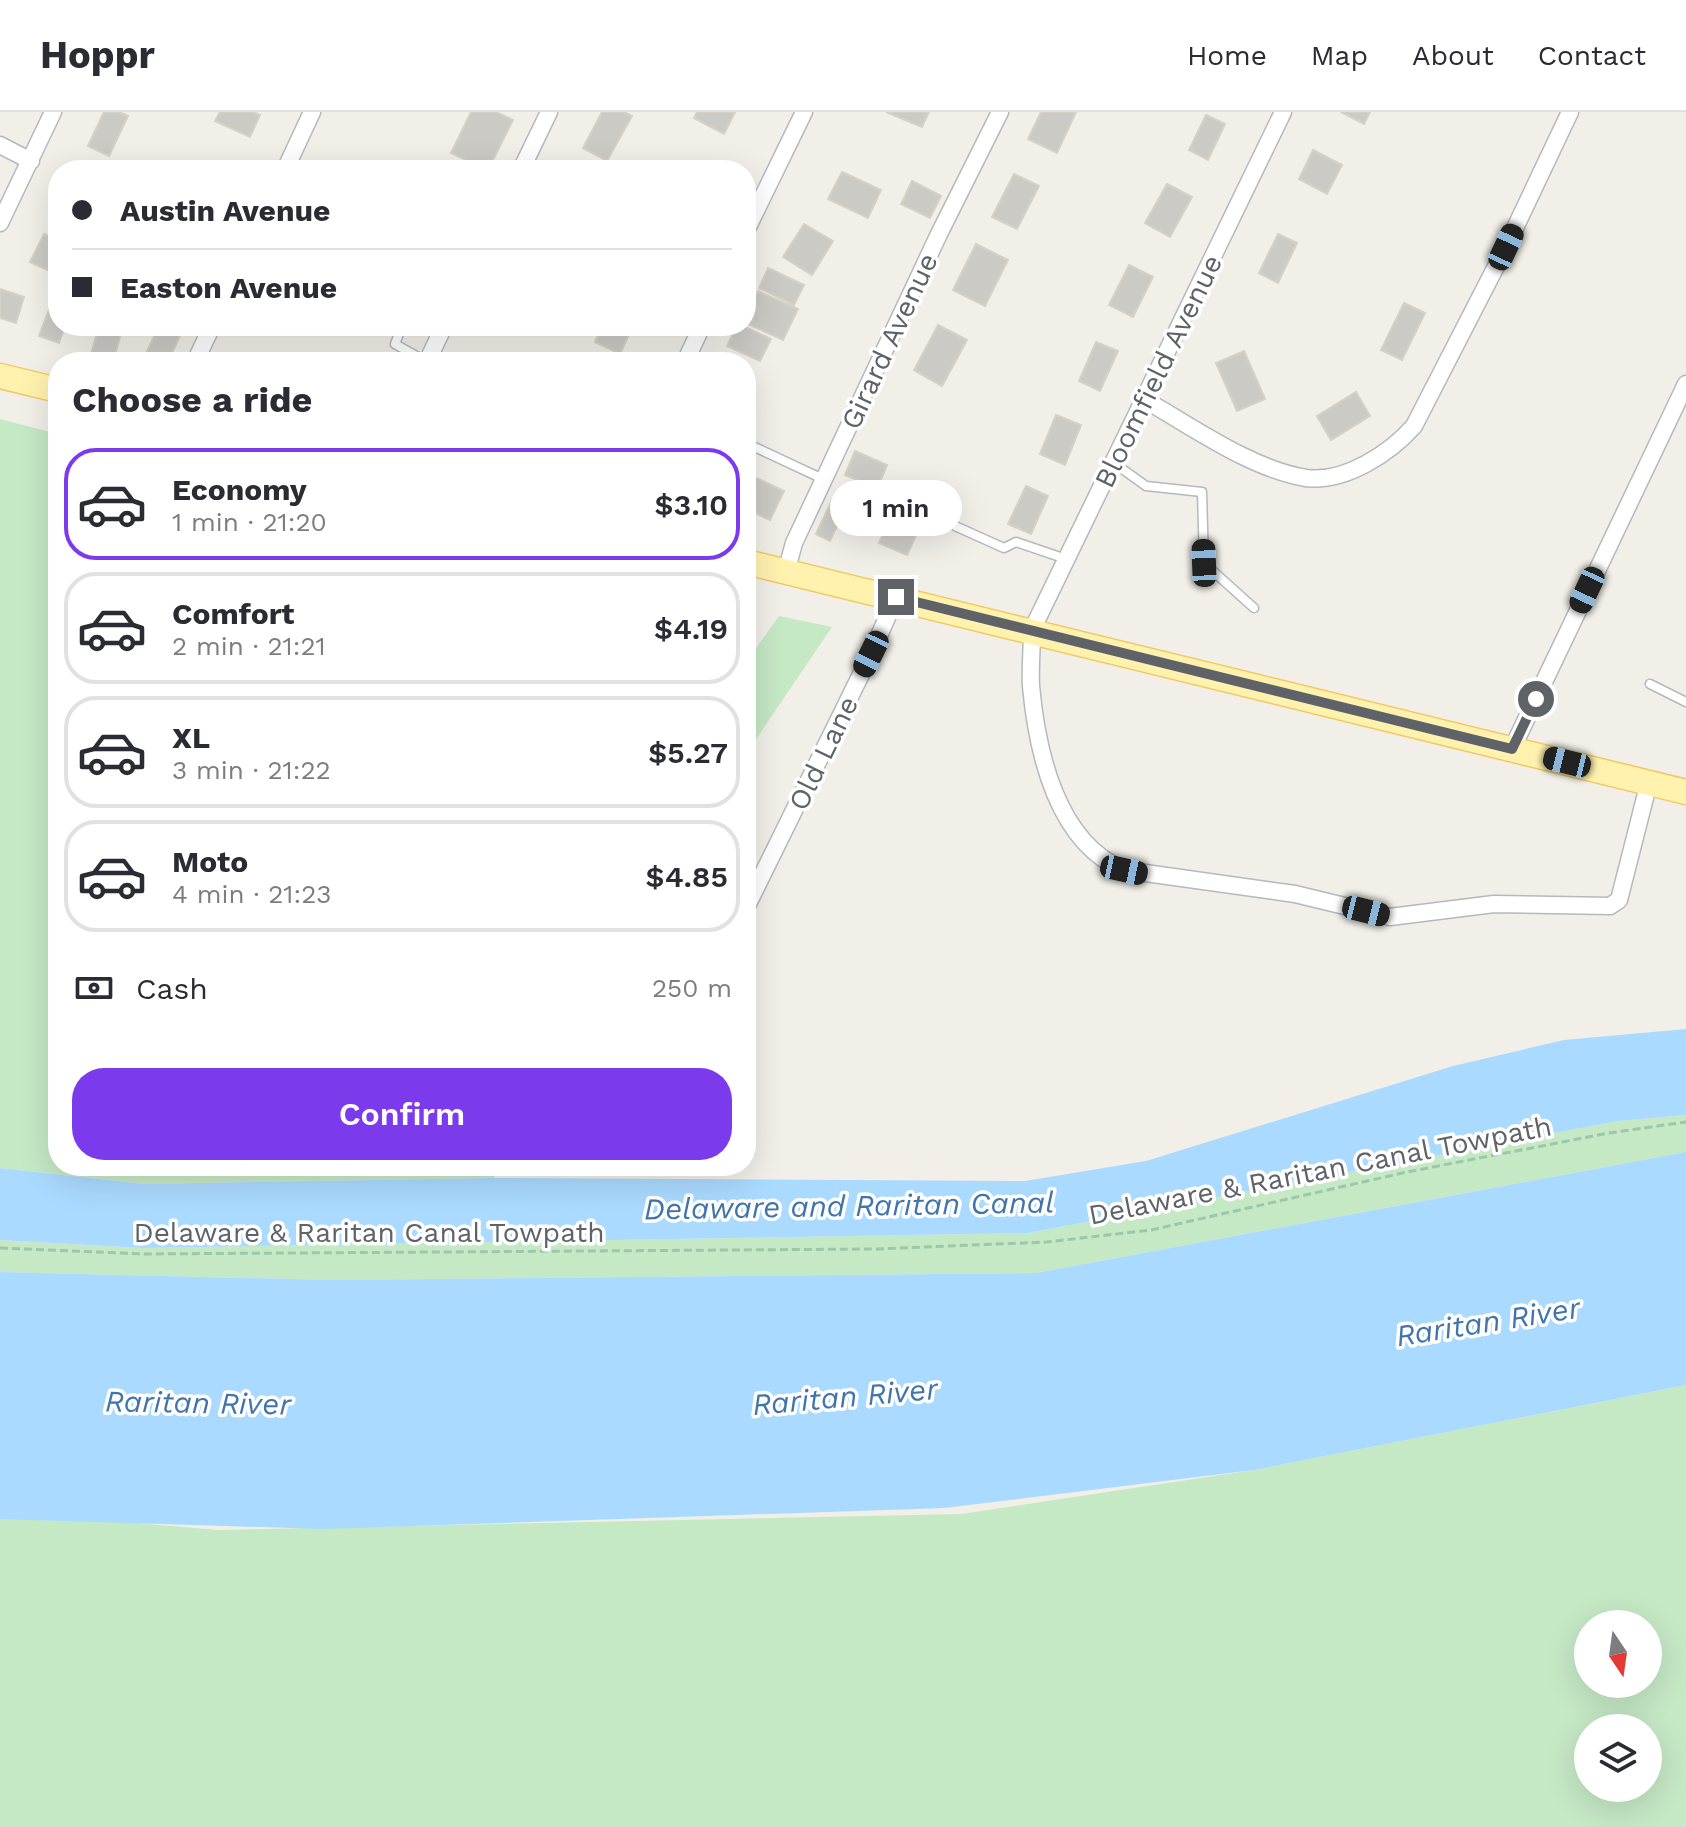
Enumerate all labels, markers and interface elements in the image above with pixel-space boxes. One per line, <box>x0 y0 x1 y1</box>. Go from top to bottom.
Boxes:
text: Hoppr <box>40 33 155 77</box>
text: Home <box>1187 39 1267 72</box>
text: Map <box>1311 39 1368 72</box>
text: About <box>1412 39 1494 72</box>
text: Contact <box>1538 39 1646 72</box>
text: Austin Avenue <box>120 193 330 228</box>
car <box>1485 220 1527 274</box>
street label: Girard Avenue <box>834 248 945 435</box>
street label: Bloomfield Avenue <box>1088 249 1229 493</box>
text: Easton Avenue <box>120 270 337 305</box>
text: Choose a ride <box>72 379 312 421</box>
icon: car <box>76 468 148 540</box>
text: Economy <box>172 472 307 507</box>
callout: 1 min <box>830 481 962 537</box>
text: $3.10 <box>655 487 728 522</box>
text: 1 min <box>863 493 929 523</box>
text: 1 min · 21:20 <box>172 507 327 537</box>
car <box>1191 539 1217 587</box>
car <box>1566 563 1608 617</box>
route end <box>878 579 914 615</box>
icon: car <box>76 592 148 664</box>
text: Comfort <box>172 596 294 631</box>
text: $4.19 <box>654 611 728 646</box>
car <box>850 627 892 681</box>
text: 2 min · 21:21 <box>172 631 326 661</box>
route start <box>1518 681 1554 717</box>
street label: Old Lane <box>782 691 865 816</box>
icon: car <box>76 716 148 788</box>
text: XL <box>172 720 210 755</box>
text: $5.27 <box>648 735 728 770</box>
car <box>1541 745 1593 779</box>
text: 3 min · 21:22 <box>172 755 331 785</box>
icon: car <box>76 840 148 912</box>
text: Moto <box>172 844 248 879</box>
car <box>1098 853 1150 887</box>
text: $4.85 <box>646 859 728 894</box>
text: 4 min · 21:23 <box>172 879 331 909</box>
car <box>1340 894 1392 928</box>
icon: cash <box>72 966 116 1010</box>
text: Cash <box>136 971 208 1006</box>
text: 250 m <box>652 973 732 1003</box>
button: Confirm <box>72 1068 732 1160</box>
street label: Delaware & Raritan Canal Towpath <box>1086 1109 1554 1232</box>
water label: Delaware and Raritan Canal <box>643 1184 1055 1227</box>
street label: Delaware & Raritan Canal Towpath <box>134 1216 605 1249</box>
water label: Raritan River <box>1393 1289 1584 1353</box>
water label: Raritan River <box>751 1371 940 1422</box>
water label: Raritan River <box>105 1383 293 1422</box>
north arrow <box>1574 1610 1662 1698</box>
map controls <box>1574 1610 1662 1802</box>
button: layers <box>1574 1714 1662 1802</box>

